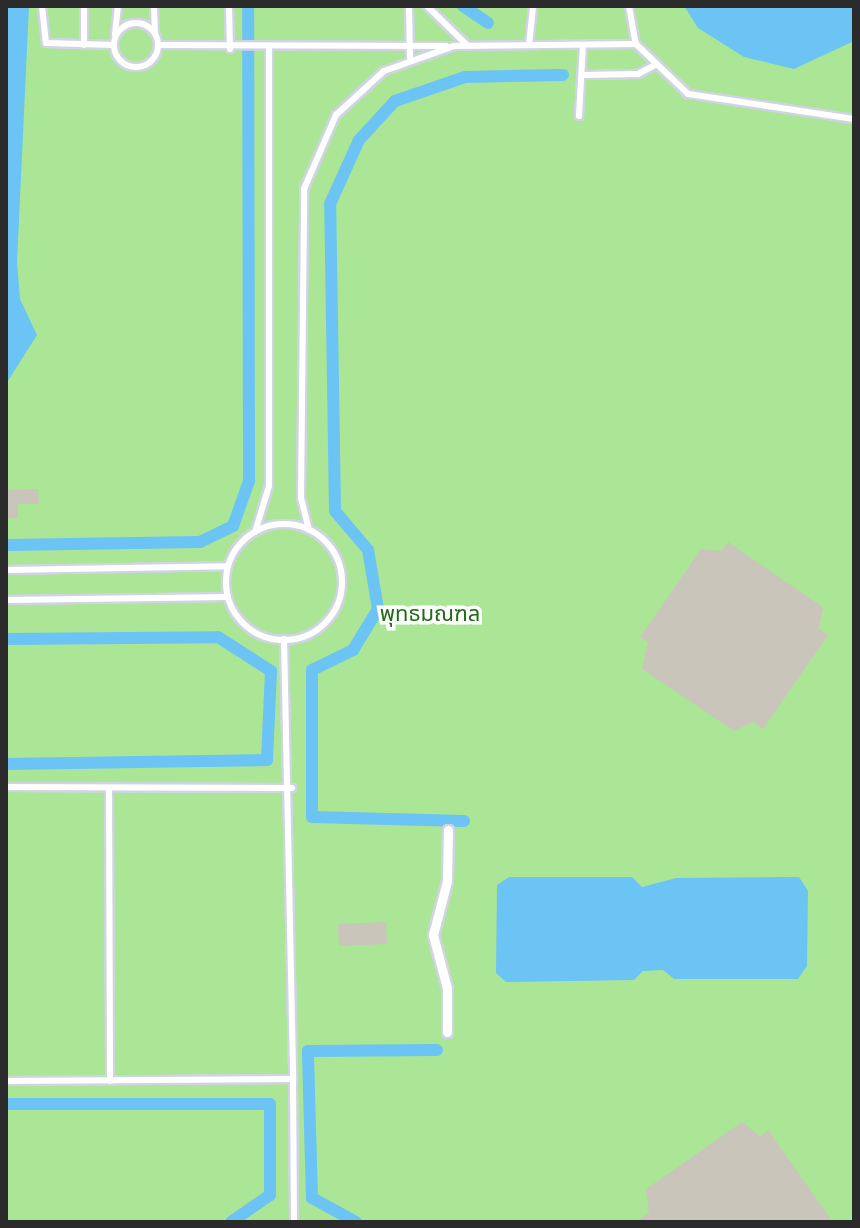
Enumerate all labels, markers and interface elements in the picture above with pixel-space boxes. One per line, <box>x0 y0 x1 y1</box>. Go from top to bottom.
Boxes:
park label: พุทธมณฑล <box>380 601 480 627</box>

